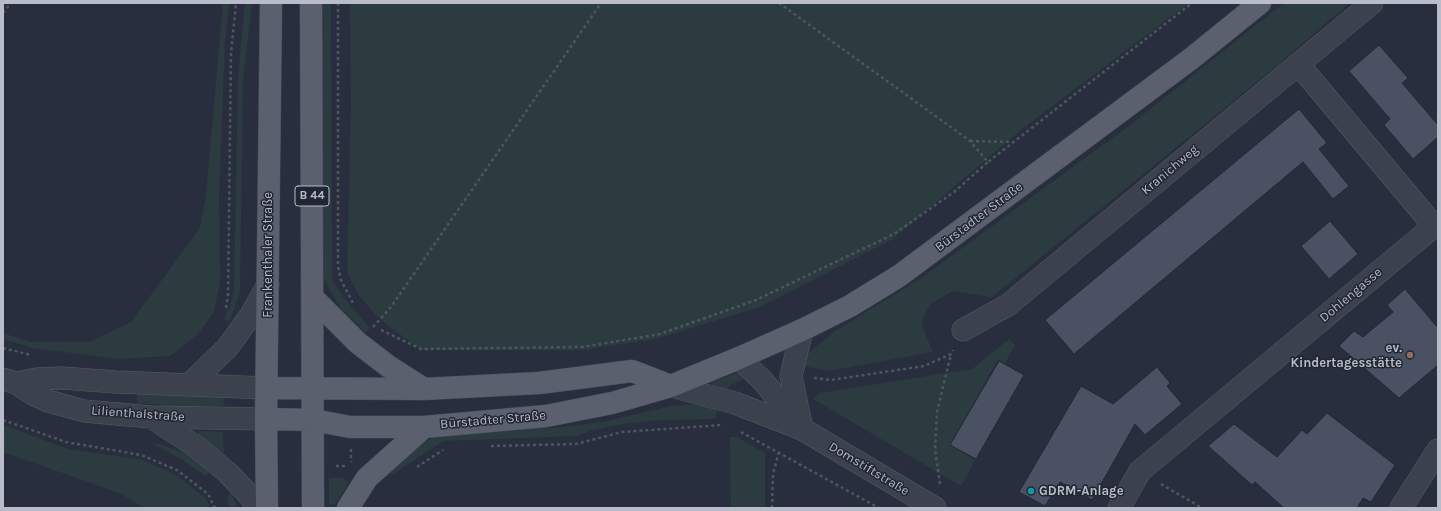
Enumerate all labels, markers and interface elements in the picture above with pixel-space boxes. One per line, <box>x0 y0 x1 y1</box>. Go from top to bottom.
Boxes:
street label: Kranichweg <box>1138 142 1202 198</box>
street label: Bürstadter Straße <box>932 179 1026 255</box>
road number: B 44 <box>295 186 329 206</box>
street label: Frankenthaler Straße <box>260 192 276 318</box>
street label: Dohlengasse <box>1317 264 1385 326</box>
place label: ev. Kindertagesstätte <box>1290 340 1402 371</box>
marker: ev. Kindertagesstätte <box>1405 350 1415 360</box>
street label: Lilienthalstraße <box>91 403 185 425</box>
street label: Bürstadter Straße <box>440 408 546 432</box>
street label: Domstiftstraße <box>826 439 912 499</box>
place label: GDRM-Anlage <box>1039 483 1124 499</box>
marker: GDRM-Anlage <box>1026 486 1036 496</box>

